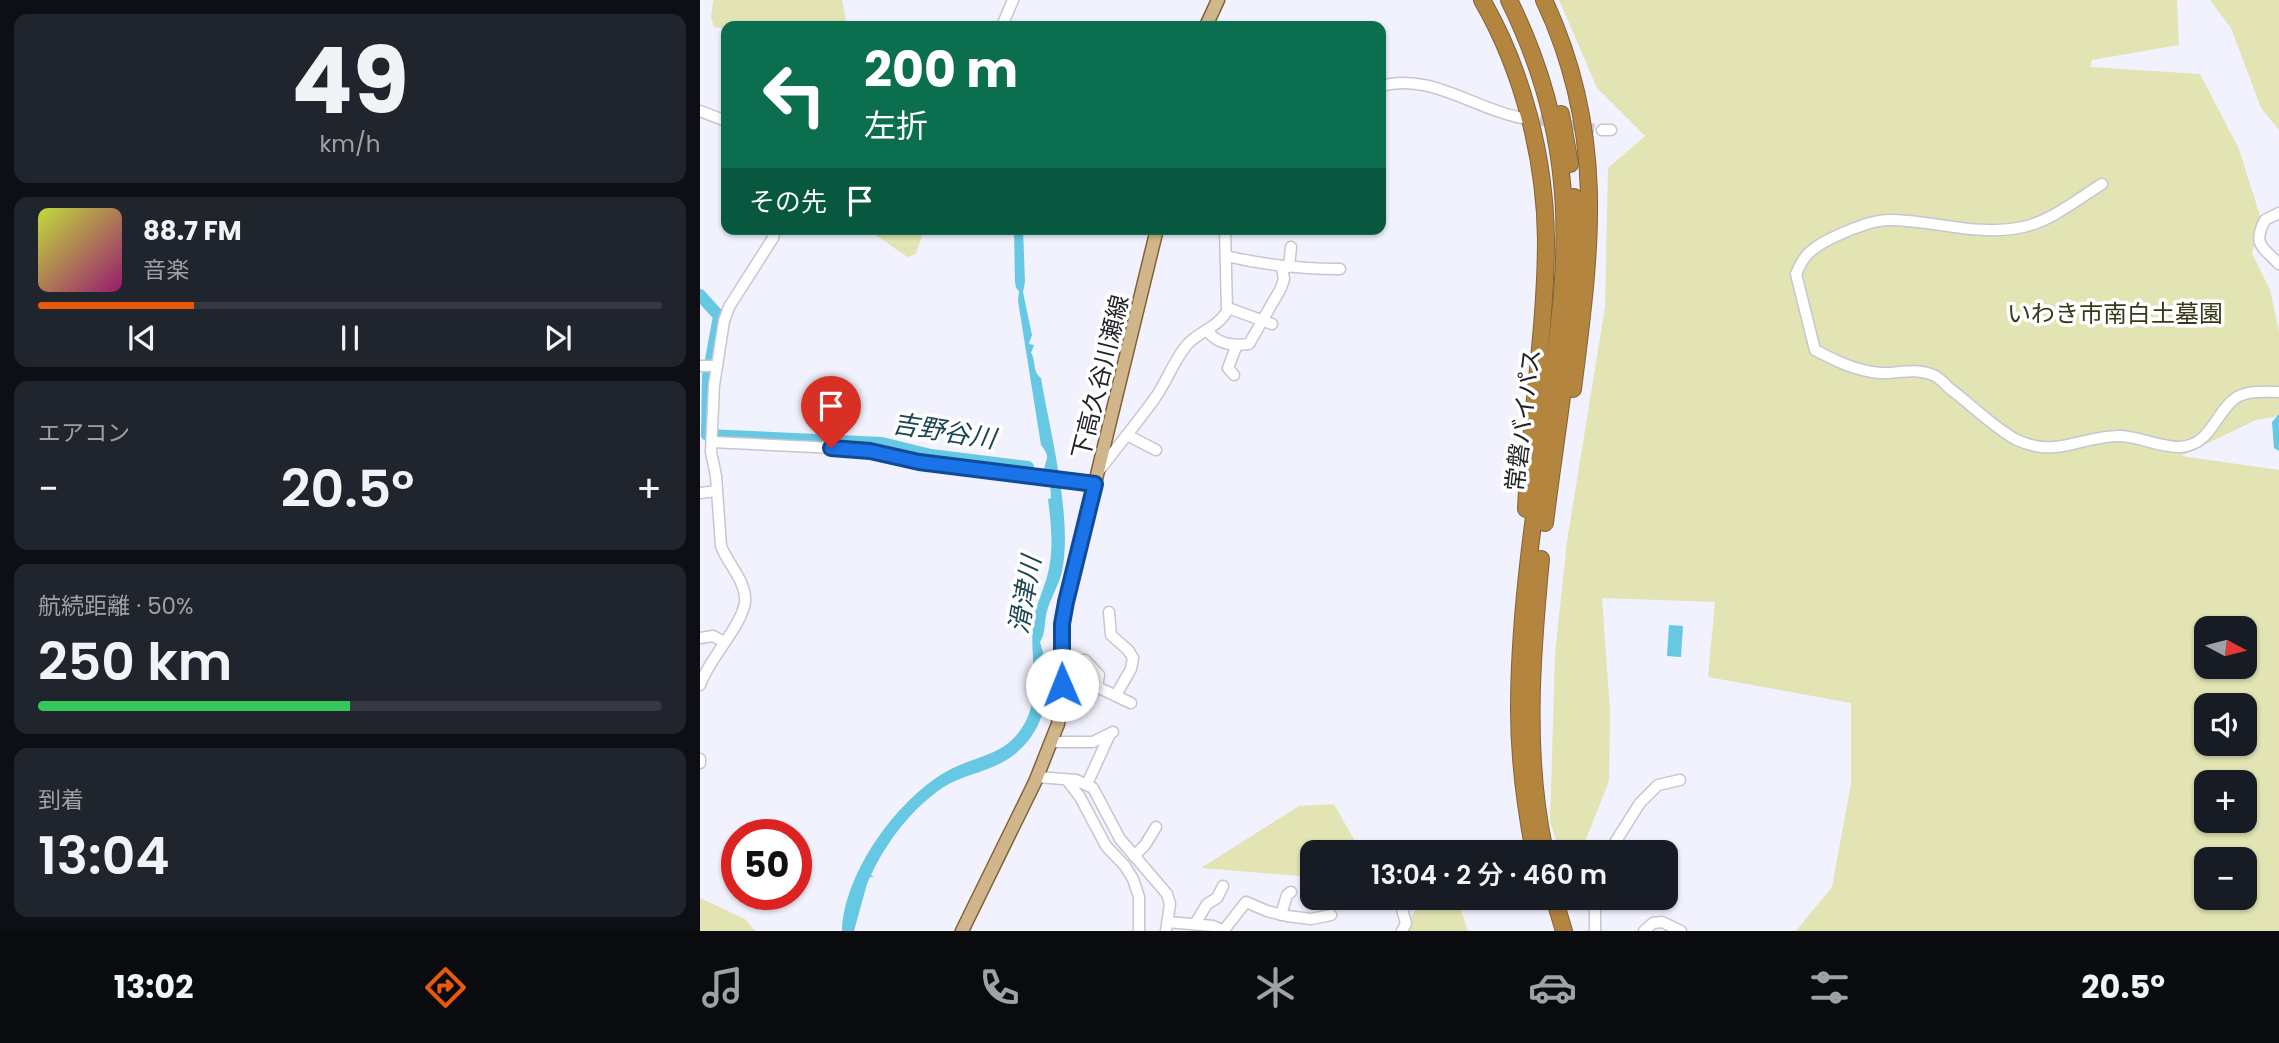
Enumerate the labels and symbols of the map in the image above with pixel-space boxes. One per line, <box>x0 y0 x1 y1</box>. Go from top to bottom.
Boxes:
street label: 下高久谷川瀬線 <box>1064 292 1136 462</box>
park label: いわき市南白土墓園 <box>2007 297 2223 330</box>
street label: 常磐バイパス <box>1498 347 1548 493</box>
pin <box>801 376 861 448</box>
water label: 吉野谷川 <box>890 405 1001 457</box>
water label: 滑津川 <box>1000 551 1050 637</box>
north arrow <box>2194 616 2258 679</box>
position arrow <box>1025 648 1099 722</box>
speed limit sign: 50 <box>721 819 812 910</box>

